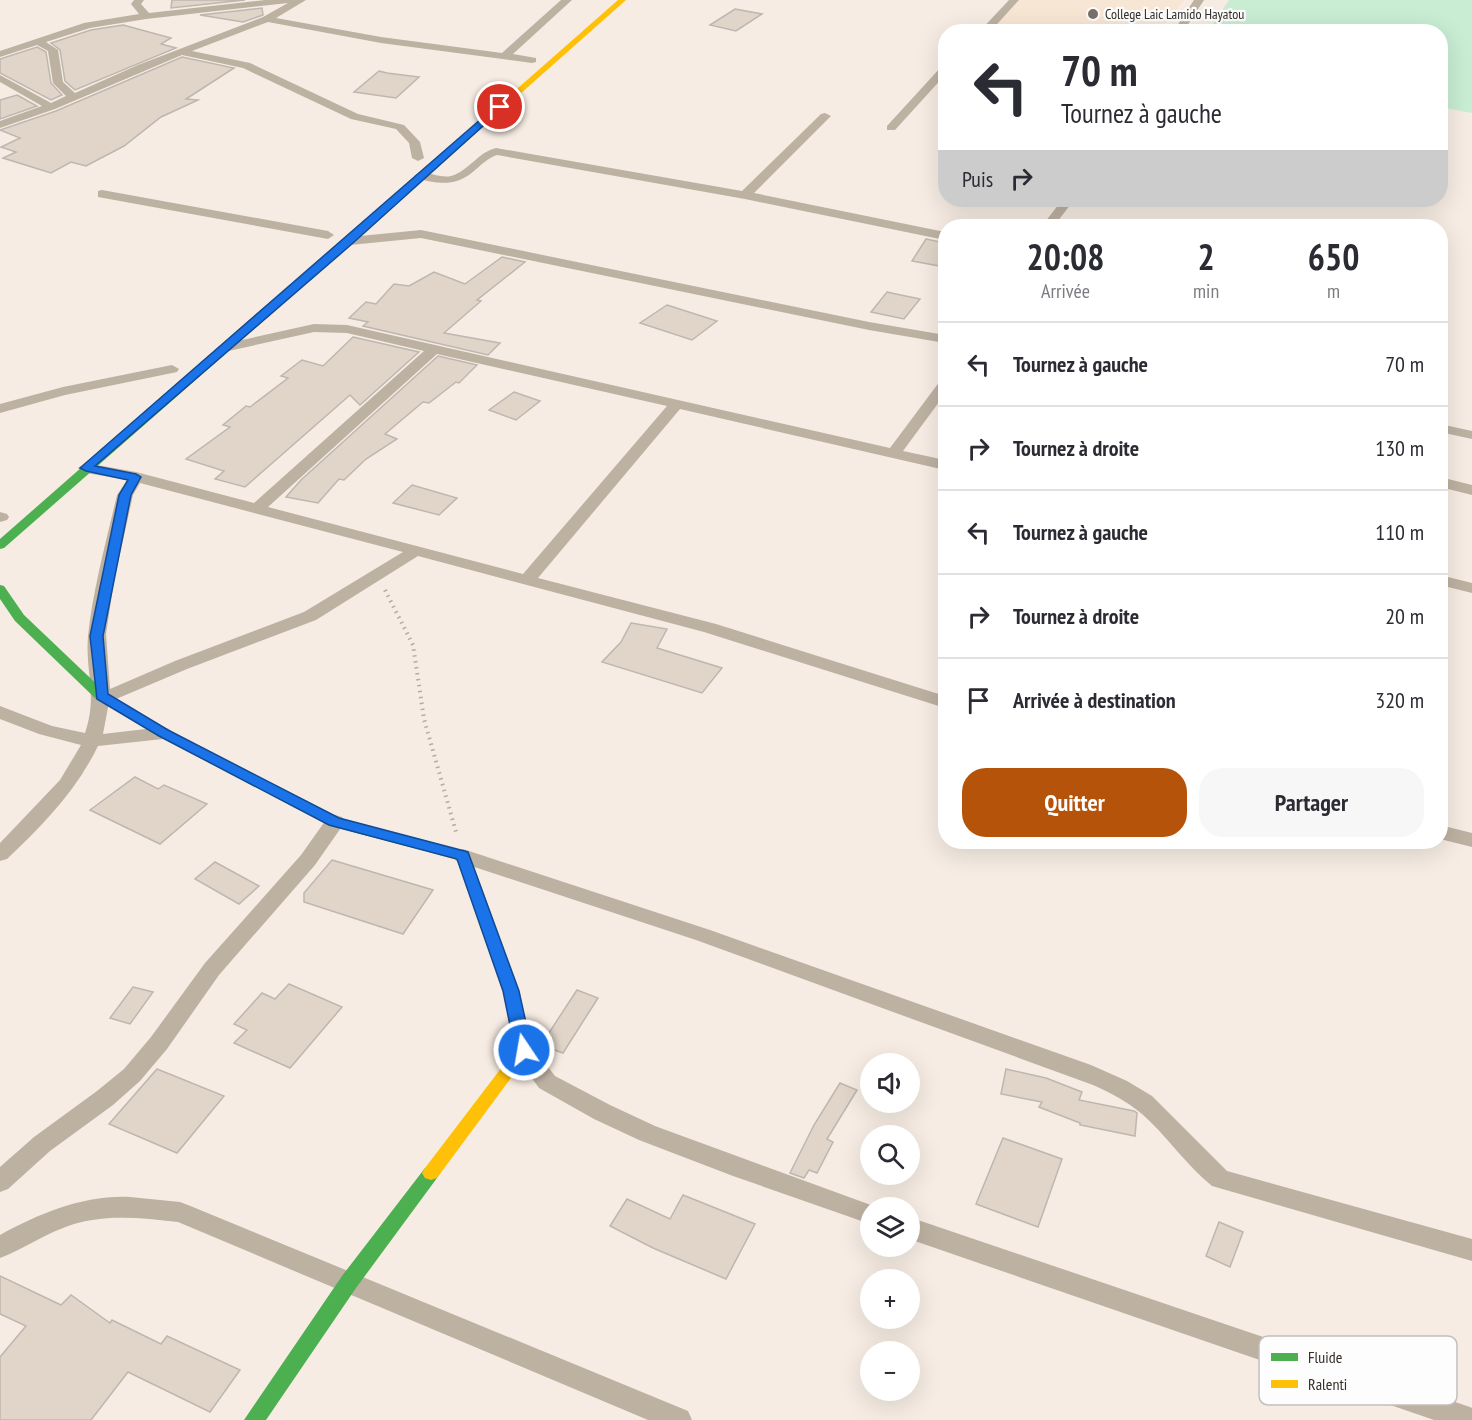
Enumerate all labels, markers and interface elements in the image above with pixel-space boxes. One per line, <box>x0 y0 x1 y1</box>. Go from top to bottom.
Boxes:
place label: College Laic Lamido Hayatou <box>1105 5 1244 23</box>
marker: College Laic Lamido Hayatou <box>1086 7 1100 21</box>
text: 70 m <box>1061 43 1138 98</box>
icon: left <box>962 48 1040 126</box>
pin <box>474 81 525 132</box>
icon: arrive <box>483 90 516 123</box>
text: Tournez à gauche <box>1061 96 1222 130</box>
icon: right <box>1005 162 1038 195</box>
text: Puis <box>962 165 993 193</box>
text: 20:08 <box>1027 233 1104 280</box>
text: 2 <box>1197 233 1215 280</box>
text: 650 <box>1308 233 1359 280</box>
text: Arrivée <box>1041 278 1090 304</box>
text: min <box>1193 278 1219 304</box>
text: m <box>1327 278 1340 304</box>
icon: left <box>962 348 995 381</box>
text: Tournez à gauche <box>1013 350 1148 378</box>
text: 70 m <box>1385 350 1424 378</box>
icon: right <box>962 432 995 465</box>
text: Tournez à droite <box>1013 434 1139 462</box>
text: 130 m <box>1375 434 1424 462</box>
icon: left <box>962 516 995 549</box>
text: Tournez à gauche <box>1013 518 1148 546</box>
text: 110 m <box>1375 518 1424 546</box>
icon: right <box>962 600 995 633</box>
text: Tournez à droite <box>1013 602 1139 630</box>
text: 20 m <box>1385 602 1424 630</box>
icon: arrive <box>962 684 995 717</box>
text: Arrivée à destination <box>1013 686 1176 714</box>
text: 320 m <box>1375 686 1424 714</box>
button: Quitter <box>962 768 1187 837</box>
button: Partager <box>1199 768 1424 837</box>
position arrow <box>492 1018 556 1082</box>
map controls <box>860 1053 920 1401</box>
button: sound <box>860 1053 920 1113</box>
button: search <box>860 1125 920 1185</box>
button: layers <box>860 1197 920 1257</box>
button: + <box>860 1269 920 1329</box>
legend <box>1259 1336 1457 1405</box>
button: − <box>860 1341 920 1401</box>
text: Fluide <box>1308 1347 1342 1367</box>
text: Ralenti <box>1308 1374 1347 1394</box>

